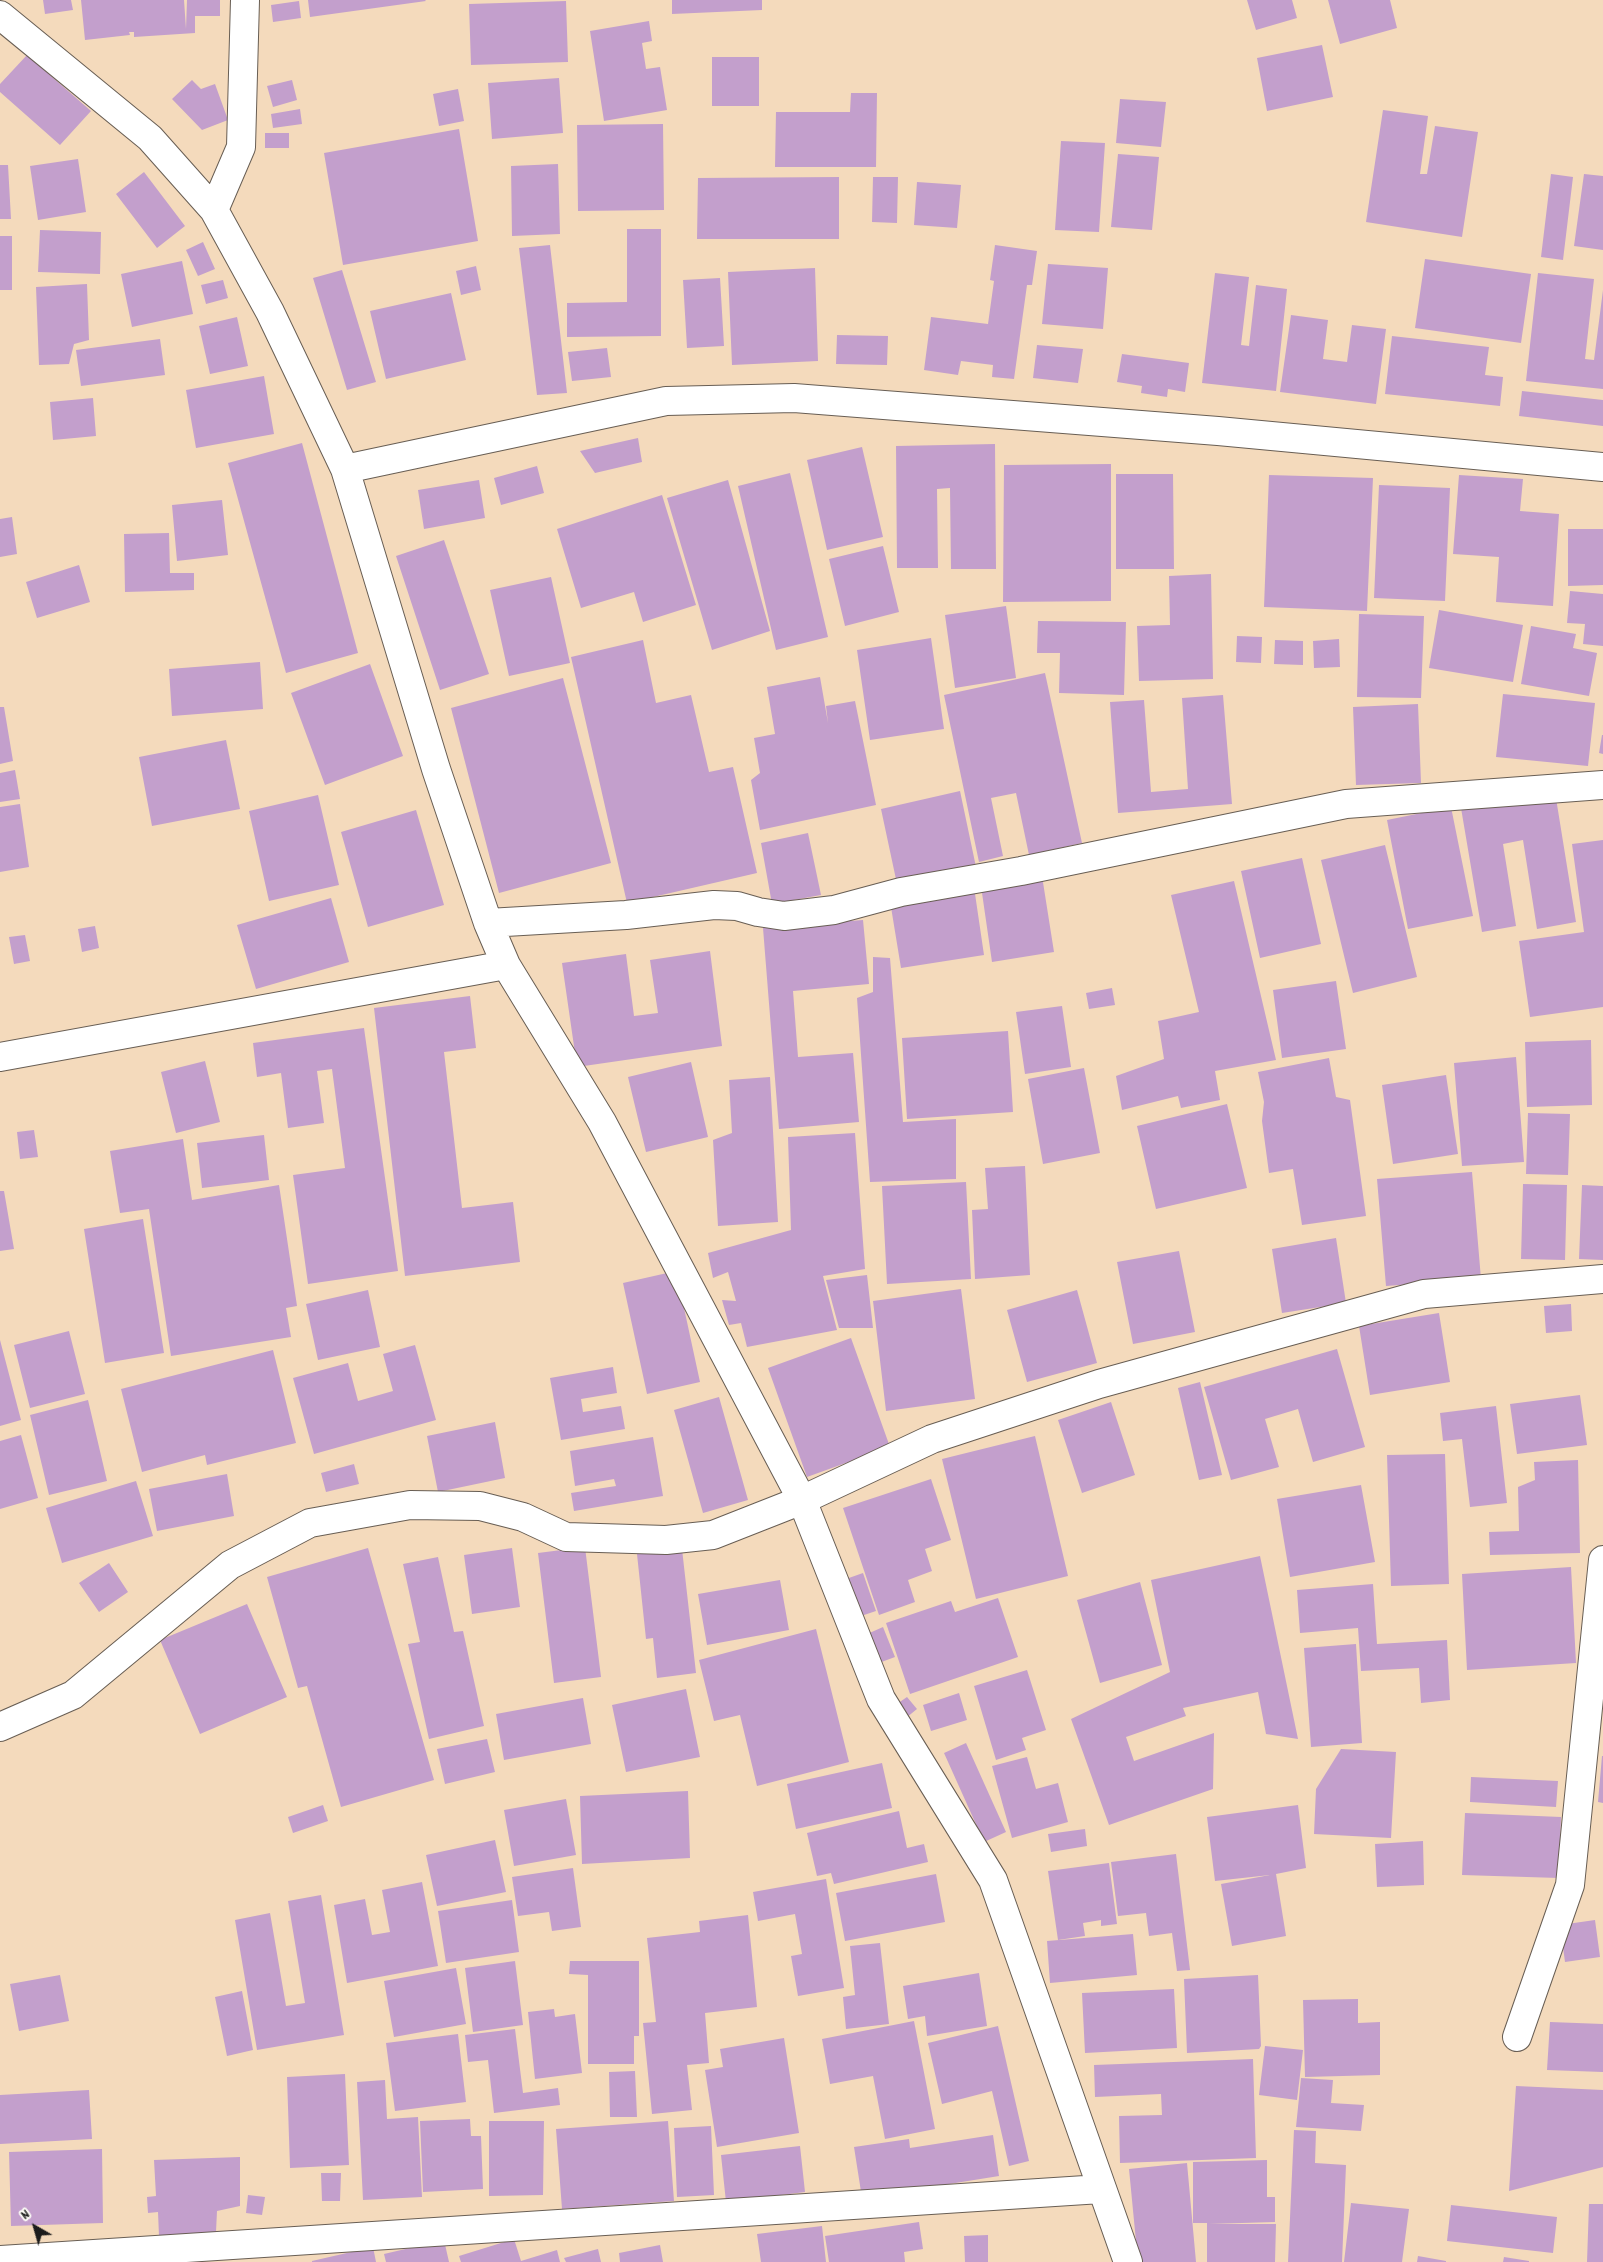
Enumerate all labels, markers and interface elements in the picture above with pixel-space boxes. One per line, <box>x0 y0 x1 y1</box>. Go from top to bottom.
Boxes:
north arrow <box>10 2202 60 2252</box>
text: N <box>17 2205 35 2225</box>

